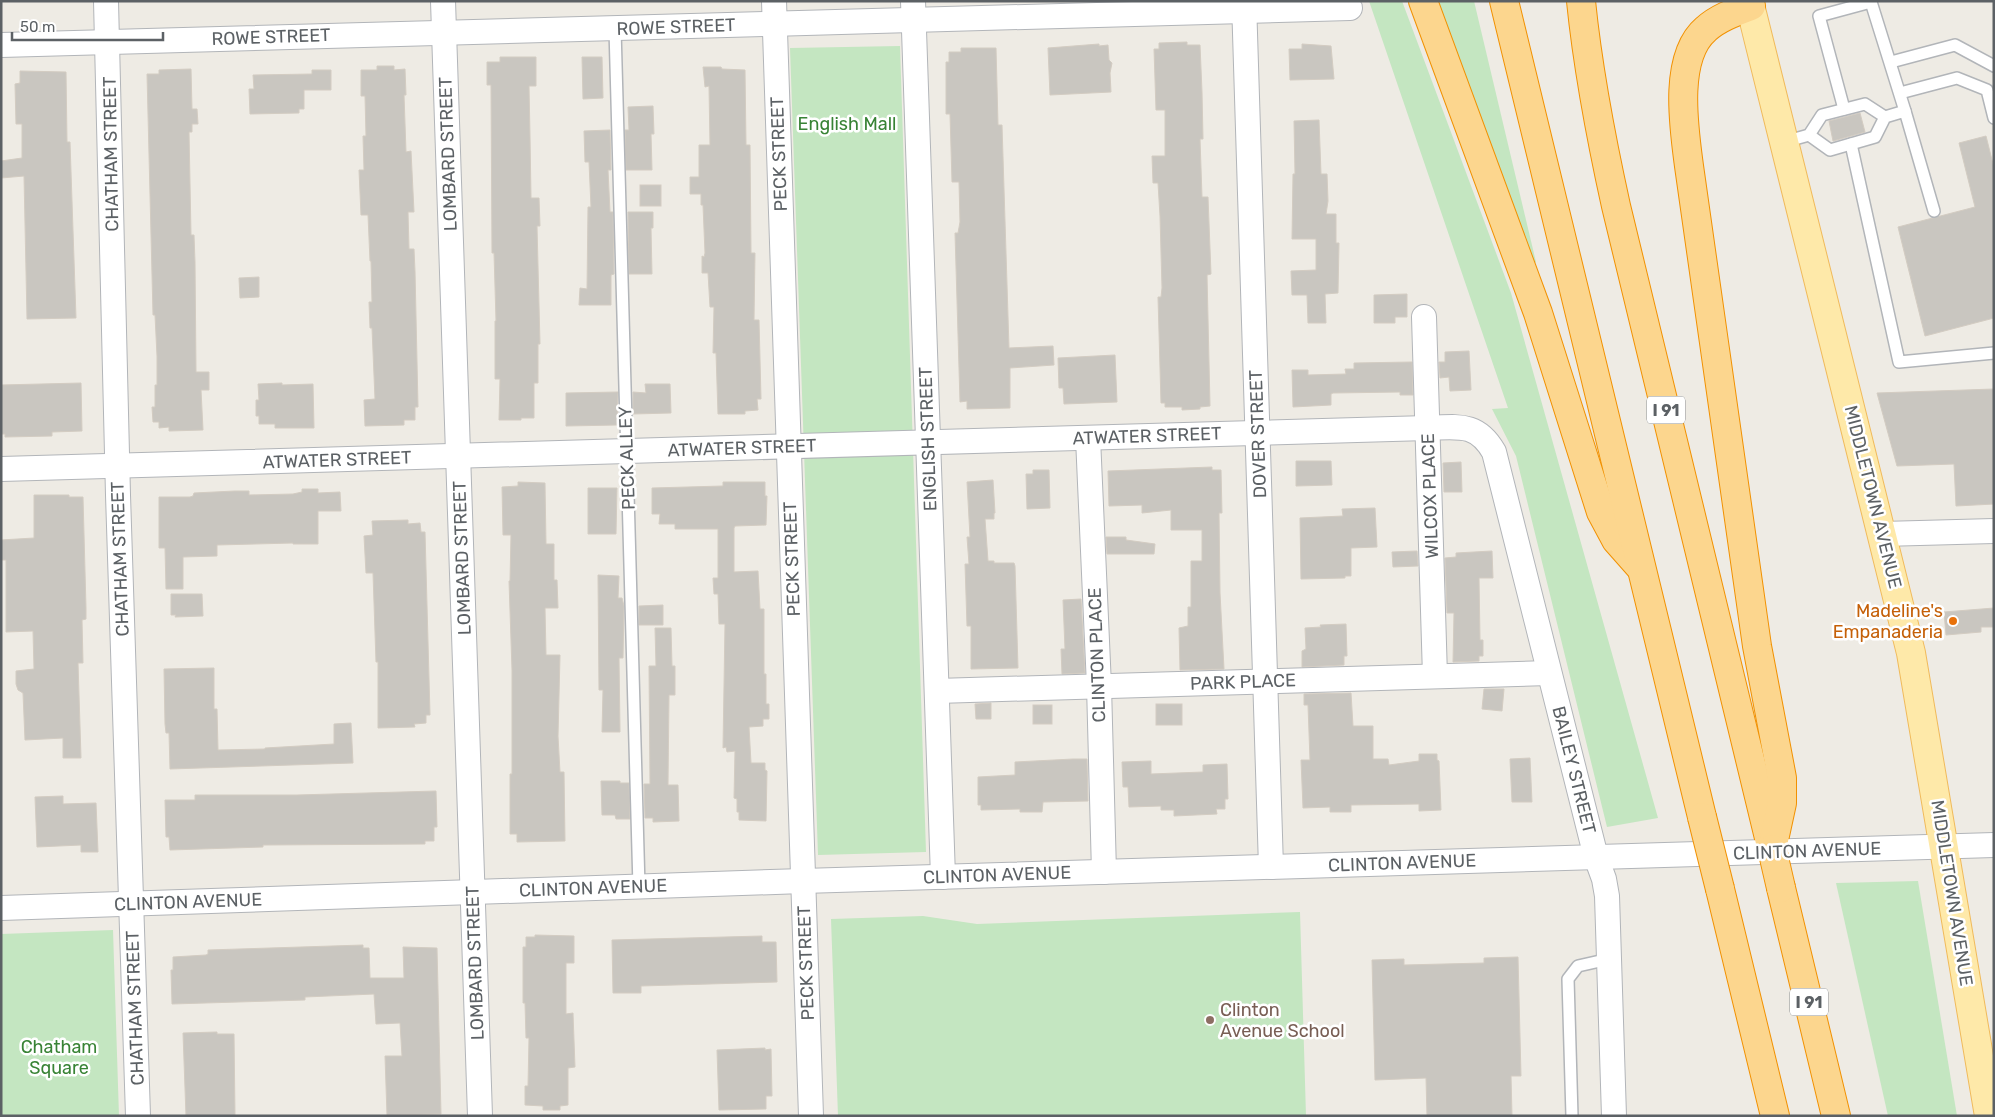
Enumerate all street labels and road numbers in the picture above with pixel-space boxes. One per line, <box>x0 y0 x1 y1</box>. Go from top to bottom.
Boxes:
street label: ROWE STREET <box>616 14 736 40</box>
street label: ROWE STREET <box>211 24 331 50</box>
street label: CHATHAM STREET <box>99 76 123 232</box>
street label: LOMBARD STREET <box>434 76 462 232</box>
street label: PECK STREET <box>766 96 792 212</box>
street label: ENGLISH STREET <box>914 366 942 512</box>
street label: DOVER STREET <box>1245 369 1271 499</box>
road number: I 91 <box>1647 396 1685 424</box>
street label: MIDDLETOWN AVENUE <box>1840 403 1906 591</box>
street label: PECK ALLEY <box>614 405 640 510</box>
street label: ATWATER STREET <box>1072 422 1222 450</box>
street label: WILCOX PLACE <box>1417 433 1443 559</box>
street label: ATWATER STREET <box>667 434 817 462</box>
street label: ATWATER STREET <box>262 446 412 474</box>
street label: LOMBARD STREET <box>448 480 476 636</box>
street label: CHATHAM STREET <box>106 481 134 637</box>
street label: PECK STREET <box>779 501 805 617</box>
street label: CLINTON PLACE <box>1084 587 1110 723</box>
street label: PARK PLACE <box>1190 669 1296 695</box>
street label: BAILEY STREET <box>1547 704 1601 836</box>
street label: MIDDLETOWN AVENUE <box>1926 798 1978 988</box>
street label: CLINTON AVENUE <box>1733 837 1881 865</box>
street label: CLINTON AVENUE <box>1328 849 1476 877</box>
street label: CLINTON AVENUE <box>923 861 1071 889</box>
street label: CLINTON AVENUE <box>519 874 667 902</box>
street label: LOMBARD STREET <box>461 885 489 1041</box>
street label: CLINTON AVENUE <box>114 888 262 916</box>
street label: PECK STREET <box>793 905 819 1021</box>
street label: CHATHAM STREET <box>121 930 149 1086</box>
road number: I 91 <box>1790 989 1828 1016</box>

